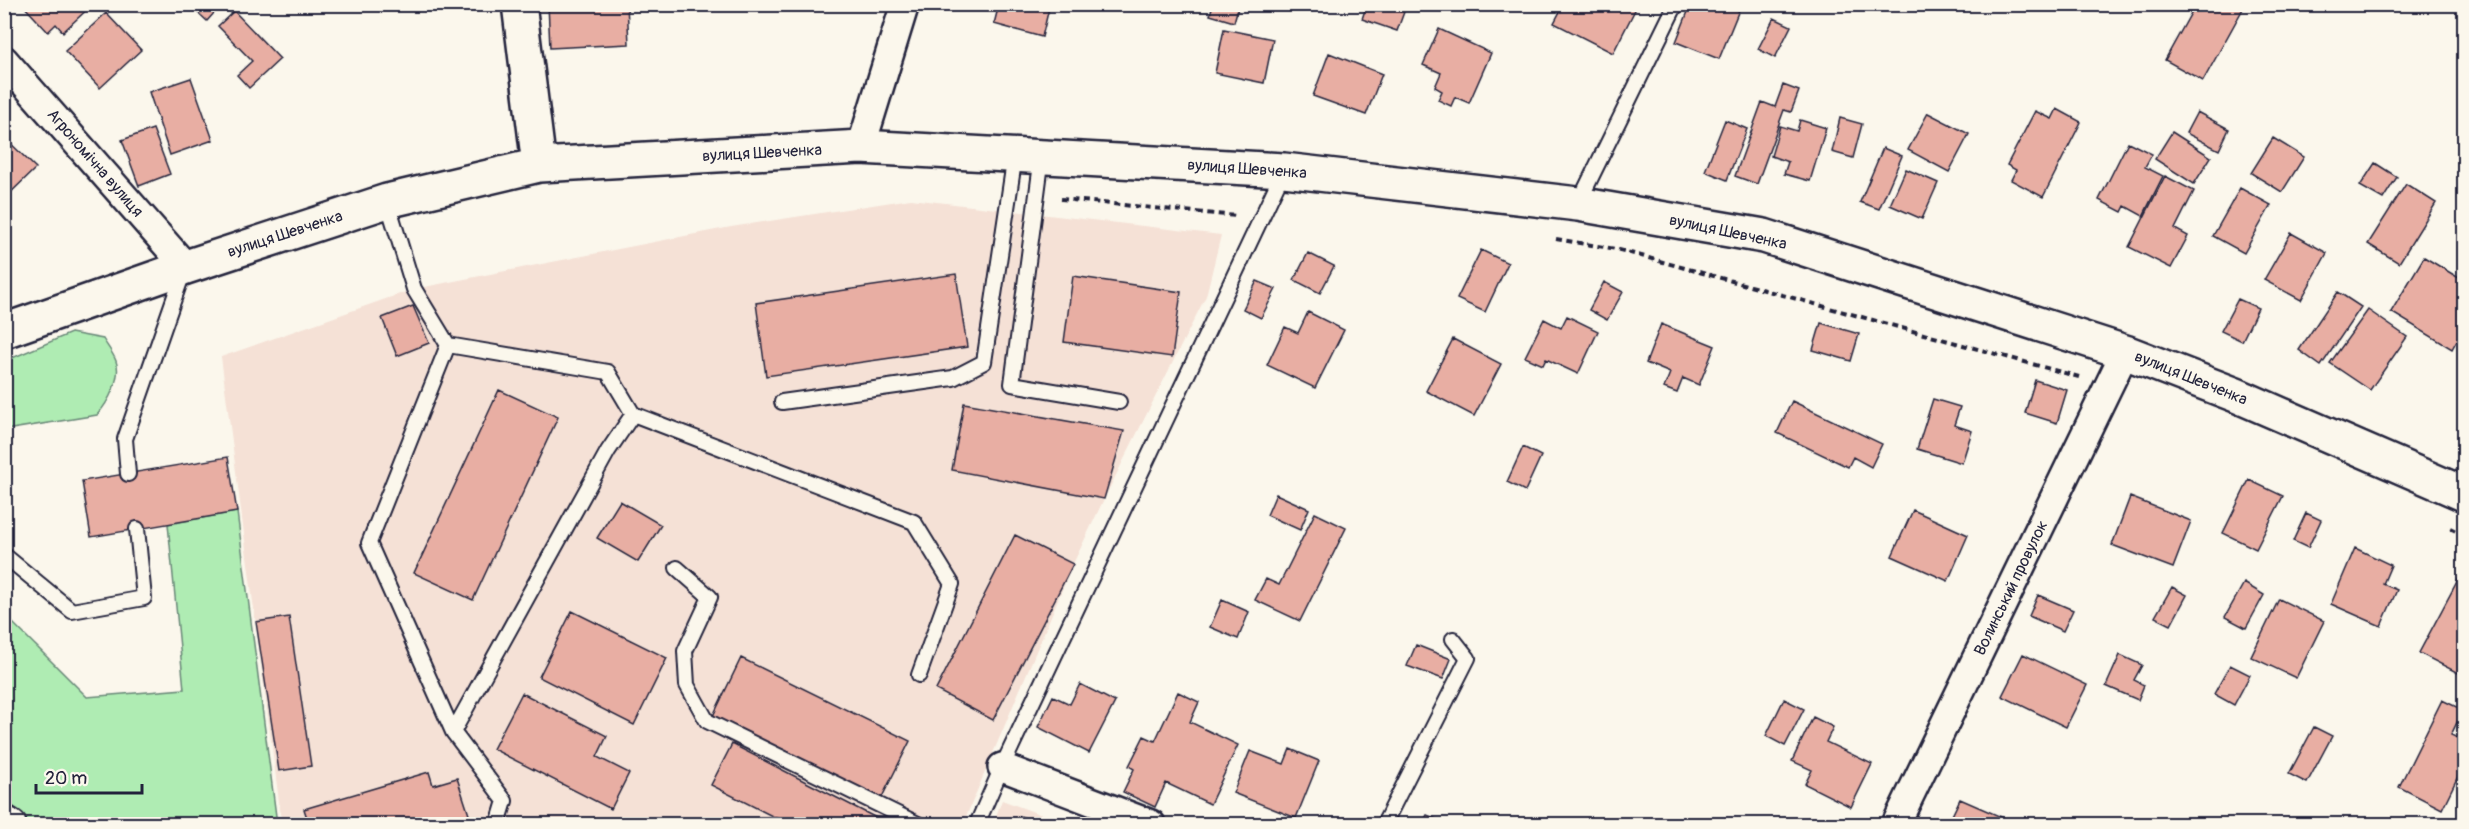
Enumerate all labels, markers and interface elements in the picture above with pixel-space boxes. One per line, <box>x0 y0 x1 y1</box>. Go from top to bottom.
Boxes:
street label: Агрономічна вулиця <box>43 105 147 221</box>
street label: вулиця Шевченка <box>702 140 822 166</box>
street label: вулиця Шевченка <box>1187 155 1307 183</box>
street label: вулиця Шевченка <box>225 206 345 262</box>
street label: вулиця Шевченка <box>1667 210 1789 254</box>
street label: вулиця Шевченка <box>2132 346 2250 410</box>
street label: Волинський провулок <box>1970 517 2052 659</box>
scale bar <box>36 757 142 795</box>
text: 20 m <box>45 767 87 790</box>

